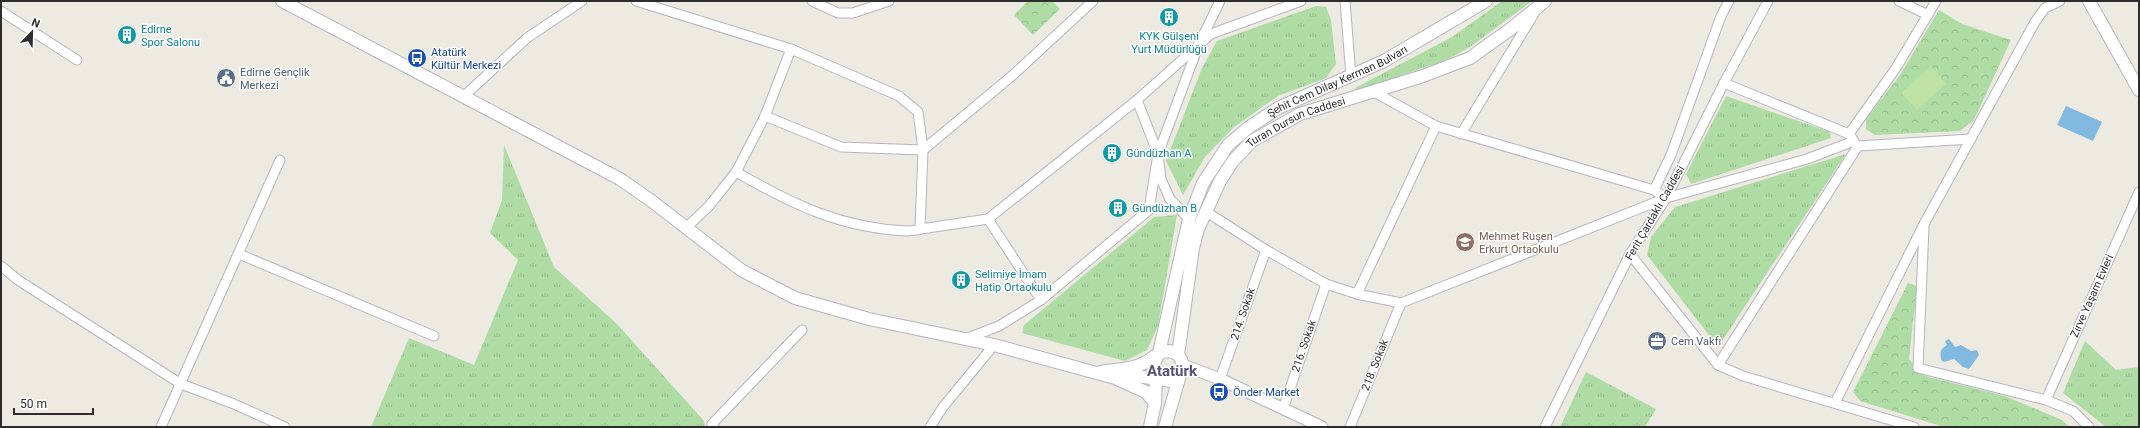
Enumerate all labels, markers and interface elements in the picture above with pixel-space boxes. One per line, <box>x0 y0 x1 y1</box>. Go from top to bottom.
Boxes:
building icon: KYK Gülşeni Yurt Müdürlüğü <box>1158 6 1180 28</box>
north arrow <box>12 12 52 52</box>
text: N <box>30 16 42 31</box>
place label: Edirne Spor Salonu <box>141 23 200 49</box>
building icon: Edirne Spor Salonu <box>116 24 138 46</box>
place label: KYK Gülşeni Yurt Müdürlüğü <box>1131 30 1207 56</box>
street label: Şehit Cem Dilay Kerman Bulvarı <box>1265 42 1410 120</box>
place label: Atatürk Kültür Merkezi <box>431 46 501 72</box>
bus stop icon: Atatürk Kültür Merkezi <box>406 47 428 69</box>
place label: Edirne Gençlik Merkezi <box>240 66 310 92</box>
public building icon: Edirne Gençlik Merkezi <box>215 67 237 89</box>
street label: Turan Dursun Caddesi <box>1243 94 1347 150</box>
building icon: Gündüzhan A <box>1101 142 1123 164</box>
place label: Gündüzhan A <box>1126 147 1192 160</box>
street label: Ferit Çardaklı Caddesi <box>1623 163 1687 263</box>
building icon: Gündüzhan B <box>1107 197 1129 219</box>
place label: Gündüzhan B <box>1132 202 1197 215</box>
place label: Mehmet Ruşen Erkurt Ortaokulu <box>1479 230 1559 256</box>
school or university icon: Mehmet Ruşen Erkurt Ortaokulu <box>1454 231 1476 253</box>
street label: Zirve Yaşam Evleri <box>2068 252 2116 340</box>
place label: Selimiye İmam Hatip Ortaokulu <box>975 268 1052 294</box>
building icon: Selimiye İmam Hatip Ortaokulu <box>950 269 972 291</box>
street label: 214. Sokak <box>1228 286 1258 342</box>
street label: 216. Sokak <box>1289 318 1319 374</box>
office icon: Cem Vakfı <box>1646 330 1668 352</box>
place label: Cem Vakfı <box>1671 335 1721 348</box>
street label: 218. Sokak <box>1359 337 1391 393</box>
district label: Atatürk <box>1147 362 1198 380</box>
bus stop icon: Önder Market <box>1208 381 1230 403</box>
place label: Önder Market <box>1233 386 1300 399</box>
scale bar <box>14 390 93 416</box>
text: 50 m <box>20 397 47 411</box>

